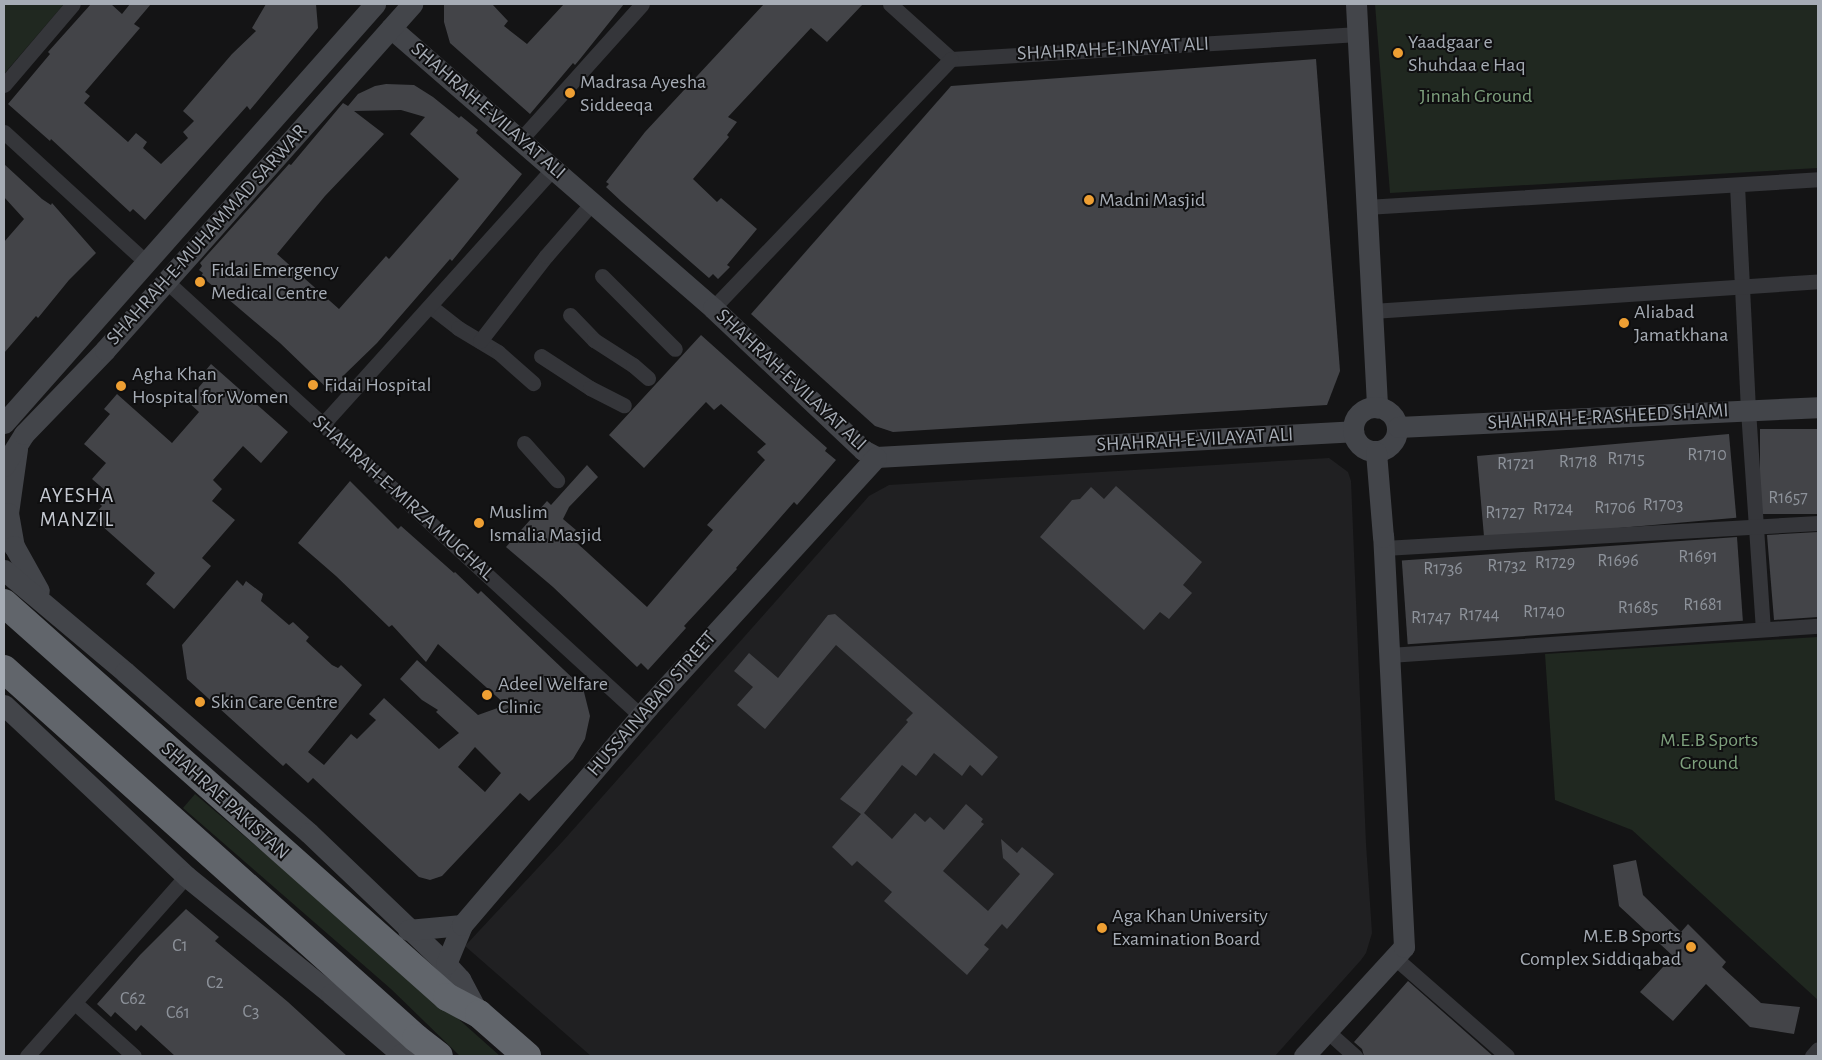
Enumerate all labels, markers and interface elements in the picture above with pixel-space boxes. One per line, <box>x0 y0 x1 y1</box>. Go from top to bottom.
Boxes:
place label: Yaadgaar e Shuhdaa e Haq <box>1408 30 1526 77</box>
street label: SHAHRAH-E-INAYAT ALI <box>1016 32 1210 66</box>
street label: SHAHRAH-E-VILAYAT ALI <box>406 37 570 185</box>
marker: Yaadgaar e Shuhdaa e Haq <box>1392 47 1404 59</box>
place label: Madrasa Ayesha Siddeeqa <box>580 70 706 117</box>
park label: Jinnah Ground <box>1420 84 1532 108</box>
marker: Madrasa Ayesha Siddeeqa <box>564 87 576 99</box>
street label: SHAHRAH-E-MUHAMMAD SARWAR <box>101 120 313 350</box>
place label: Madni Masjid <box>1099 188 1205 212</box>
marker: Madni Masjid <box>1083 194 1095 206</box>
place label: Fidai Emergency Medical Centre <box>211 258 339 305</box>
marker: Fidai Emergency Medical Centre <box>193 275 207 289</box>
place label: Aliabad Jamatkhana <box>1634 300 1729 347</box>
street label: SHAHRAH-E-VILAYAT ALI <box>711 304 871 456</box>
marker: Aliabad Jamatkhana <box>1618 317 1630 329</box>
place label: Agha Khan Hospital for Women <box>132 362 289 409</box>
place label: Fidai Hospital <box>324 373 431 397</box>
marker: Fidai Hospital <box>306 378 320 392</box>
marker: Agha Khan Hospital for Women <box>114 379 128 393</box>
street label: SHAHRAH-E-RASHEED SHAMI <box>1487 399 1729 435</box>
street label: SHAHRAH-E-MIRZA MUGHAL <box>307 410 499 586</box>
street label: SHAHRAH-E-VILAYAT ALI <box>1096 423 1294 457</box>
house number: R1710 <box>1687 444 1727 466</box>
house number: R1715 <box>1607 448 1645 470</box>
house number: R1718 <box>1559 451 1597 473</box>
house number: R1721 <box>1497 453 1535 475</box>
district label: AYESHA MANZIL <box>39 483 115 533</box>
house number: R1657 <box>1768 487 1808 509</box>
house number: R1703 <box>1643 494 1683 516</box>
house number: R1706 <box>1594 497 1636 519</box>
house number: R1724 <box>1533 498 1573 520</box>
place label: Muslim Ismalia Masjid <box>489 500 602 547</box>
house number: R1727 <box>1485 502 1525 524</box>
marker: Muslim Ismalia Masjid <box>473 517 485 529</box>
house number: R1691 <box>1678 546 1718 568</box>
house number: R1696 <box>1597 550 1639 572</box>
house number: R1729 <box>1535 552 1575 574</box>
house number: R1732 <box>1487 555 1527 577</box>
house number: R1736 <box>1423 558 1463 580</box>
house number: R1681 <box>1683 594 1723 616</box>
house number: R1685 <box>1618 597 1658 619</box>
house number: R1740 <box>1523 601 1565 623</box>
house number: R1744 <box>1458 604 1500 626</box>
house number: R1747 <box>1411 607 1451 629</box>
street label: HUSSAINABAD STREET <box>582 626 722 782</box>
place label: Adeel Welfare Clinic <box>498 672 608 719</box>
marker: Adeel Welfare Clinic <box>480 688 494 702</box>
place label: Skin Care Centre <box>211 690 338 714</box>
marker: Skin Care Centre <box>193 695 207 709</box>
park label: M.E.B Sports Ground <box>1660 729 1758 776</box>
street label: SHAHRAE PAKISTAN <box>156 737 294 865</box>
place label: Aga Khan University Examination Board <box>1112 904 1268 951</box>
marker: Aga Khan University Examination Board <box>1096 922 1108 934</box>
place label: M.E.B Sports Complex Siddiqabad <box>1520 924 1681 971</box>
house number: C1 <box>172 935 188 957</box>
marker: M.E.B Sports Complex Siddiqabad <box>1685 941 1697 953</box>
house number: C2 <box>206 972 224 994</box>
house number: C62 <box>120 988 146 1010</box>
house number: C3 <box>243 1001 259 1023</box>
house number: C61 <box>166 1002 190 1024</box>

